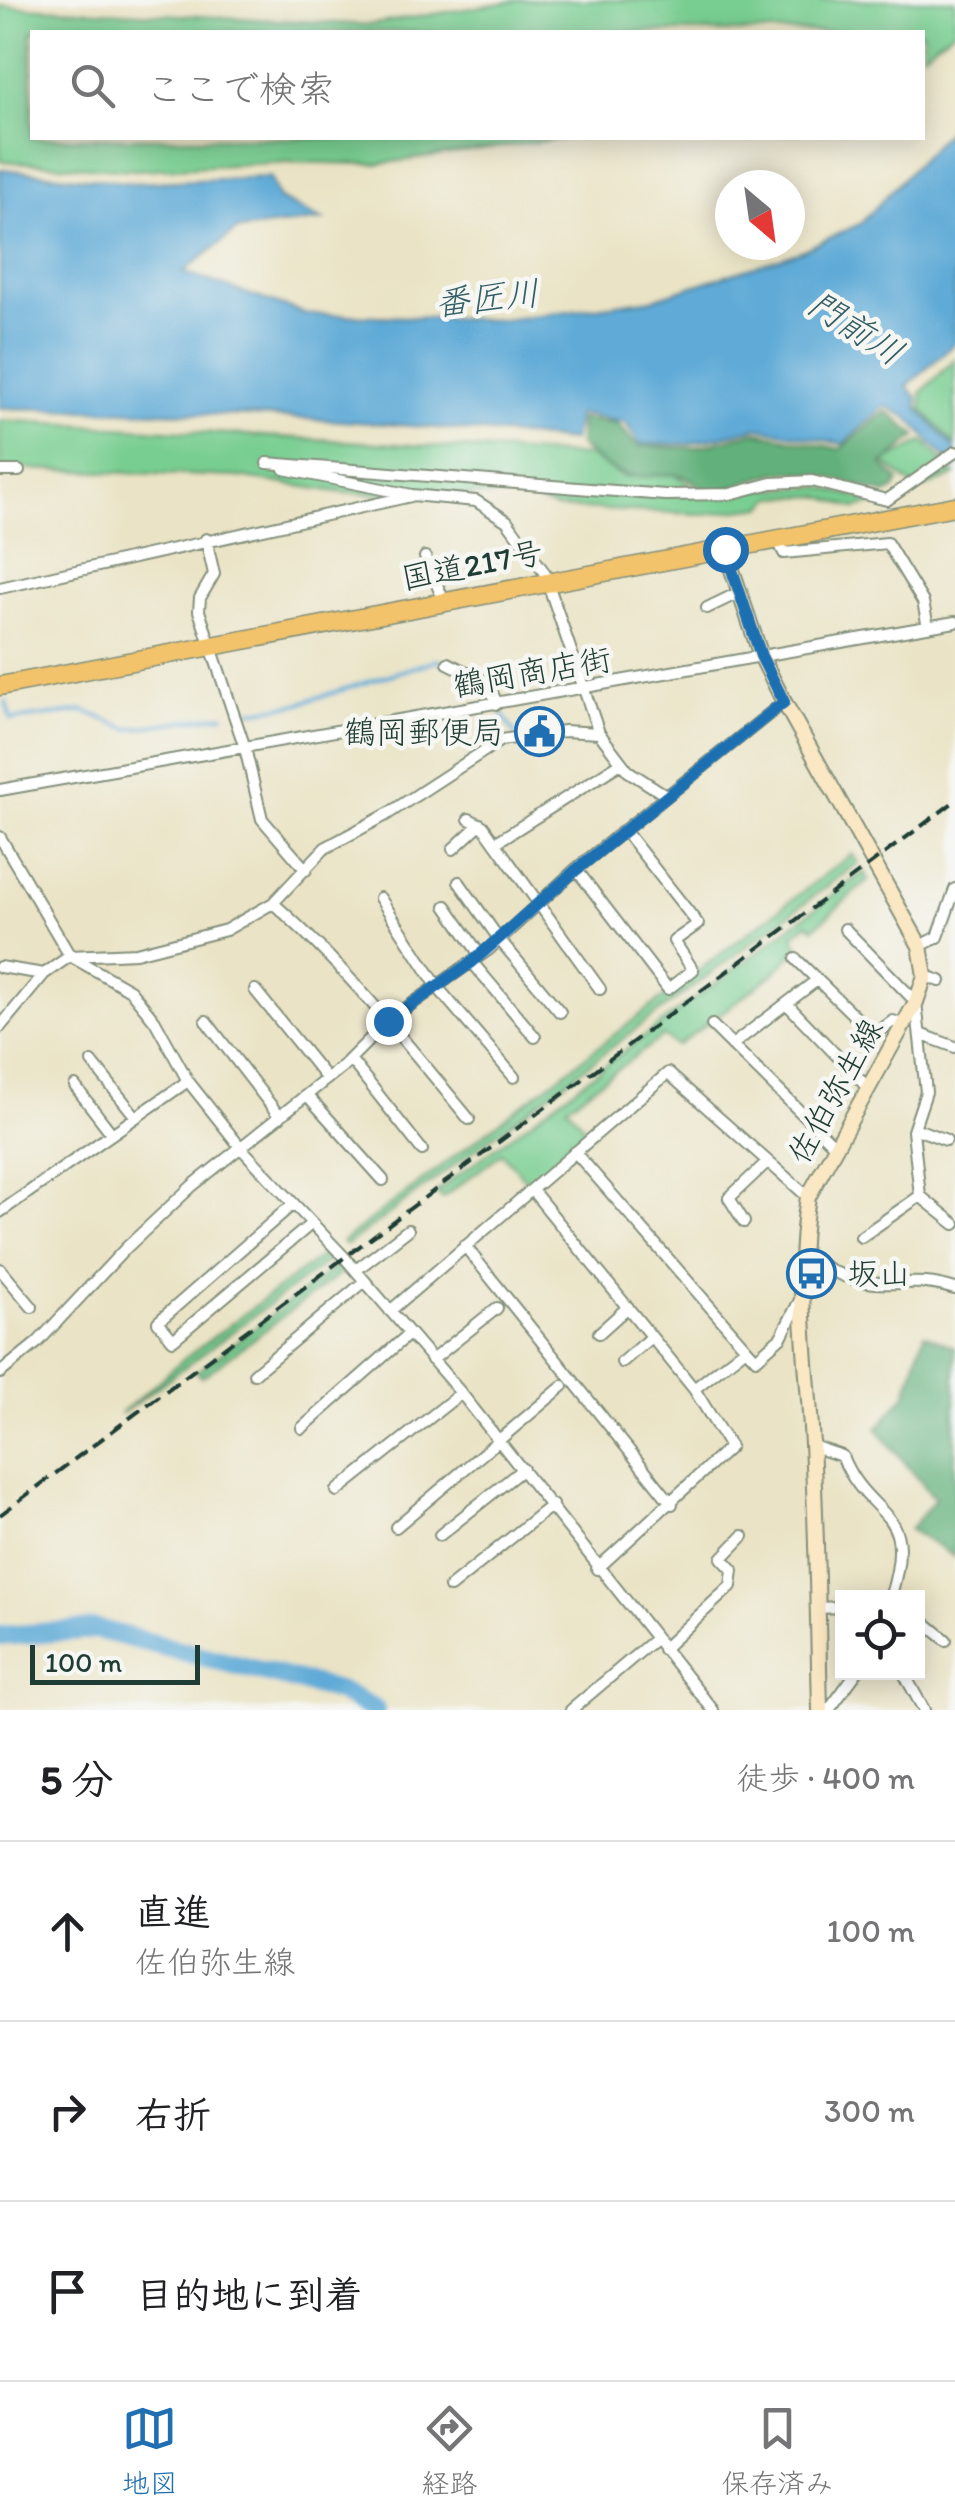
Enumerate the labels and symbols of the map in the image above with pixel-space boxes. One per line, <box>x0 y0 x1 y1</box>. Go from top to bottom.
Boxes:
north arrow <box>715 170 805 260</box>
water label: 番匠川 <box>433 272 541 324</box>
water label: 門前川 <box>801 282 911 374</box>
route start <box>703 527 749 573</box>
street label: 国道217号 <box>398 533 546 597</box>
street label: 鶴岡商店街 <box>450 639 614 705</box>
public building icon: 鶴岡郵便局 <box>513 706 565 758</box>
place label: 鶴岡郵便局 <box>344 713 504 751</box>
route end <box>366 999 412 1045</box>
street label: 佐伯弥生線 <box>780 1012 890 1170</box>
bus stop icon: 坂山 <box>786 1247 838 1299</box>
place label: 坂山 <box>847 1254 911 1292</box>
scale bar <box>30 1640 200 1684</box>

